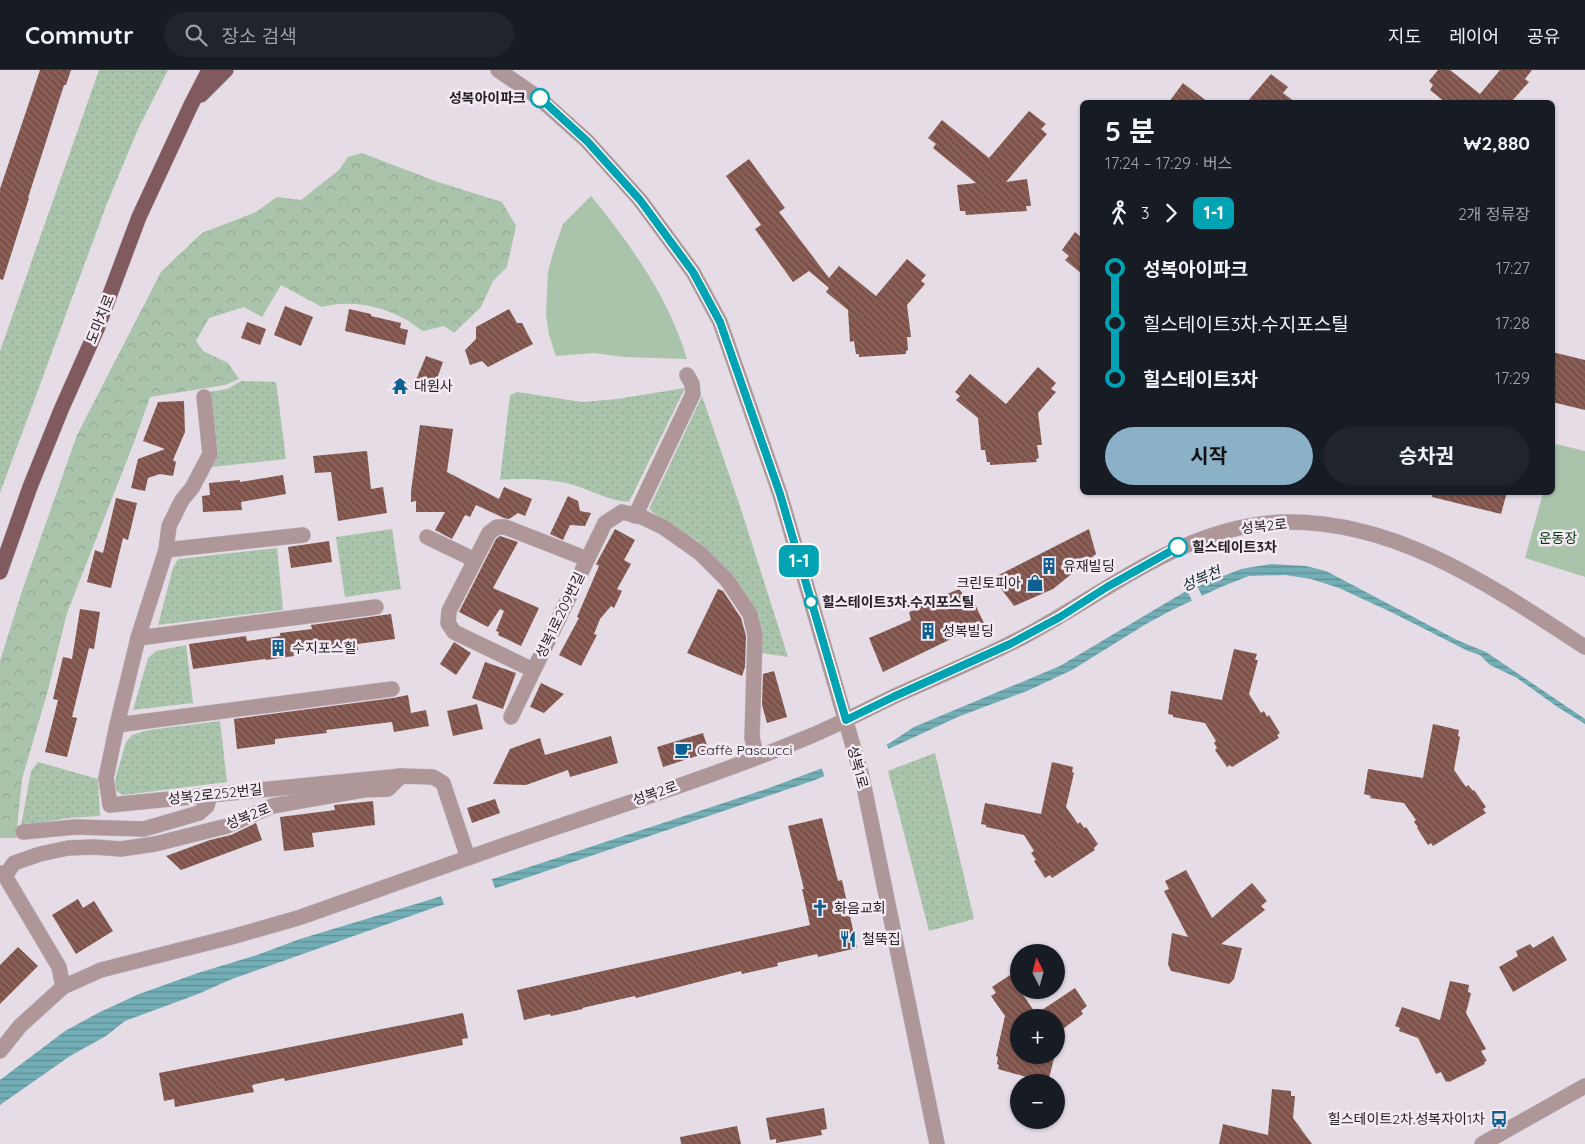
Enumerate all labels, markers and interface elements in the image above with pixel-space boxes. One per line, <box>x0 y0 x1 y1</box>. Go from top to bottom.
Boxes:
search box <box>164 12 514 57</box>
text: Commutr <box>25 20 134 50</box>
icon: search <box>182 21 210 49</box>
text: 장소 검색 <box>222 24 297 48</box>
text: 지도 <box>1388 25 1421 48</box>
text: 레이어 <box>1449 25 1499 48</box>
text: 공유 <box>1527 25 1560 48</box>
marker: 성복아이파크 <box>530 88 550 108</box>
place label: 성복아이파크 <box>449 89 526 107</box>
text: 5 분 <box>1105 113 1155 148</box>
text: ₩2,880 <box>1464 131 1530 155</box>
text: 17:24 – 17:29 · 버스 <box>1105 153 1232 173</box>
icon: walk <box>1105 199 1133 227</box>
icon: forward <box>1157 199 1185 227</box>
text: 1-1 <box>1203 201 1224 224</box>
text: 3 <box>1141 203 1149 223</box>
text: 2개 정류장 <box>1458 204 1530 224</box>
text: 성복아이파크 <box>1143 257 1248 281</box>
text: 17:27 <box>1496 258 1530 278</box>
street label: 도마치로 <box>82 292 118 346</box>
text: 힐스테이트3차.수지포스틸 <box>1143 312 1349 336</box>
text: 17:28 <box>1495 313 1530 333</box>
text: 힐스테이트3차 <box>1143 367 1258 391</box>
text: 17:29 <box>1495 368 1530 388</box>
temple icon: 대원사 <box>390 376 410 396</box>
place label: 대원사 <box>414 377 453 395</box>
button: 시작 <box>1105 427 1313 485</box>
button: 승차권 <box>1323 427 1530 485</box>
street label: 성복2로 <box>1240 515 1288 537</box>
park label: 운동장 <box>1539 529 1577 547</box>
marker: 힐스테이트3차 <box>1168 537 1188 557</box>
place label: 힐스테이트3차 <box>1192 538 1277 556</box>
line badge: 1-1 <box>770 545 828 577</box>
text: 1-1 <box>789 549 809 572</box>
building icon: 유재빌딩 <box>1039 556 1059 576</box>
place label: 유재빌딩 <box>1063 557 1115 575</box>
water label: 성복천 <box>1178 561 1226 595</box>
street label: 성복1로209번길 <box>531 569 589 661</box>
shop icon: 크린토피아 <box>1025 573 1045 593</box>
place label: 크린토피아 <box>957 574 1021 592</box>
place label: 힐스테이트3차.수지포스틸 <box>822 593 975 611</box>
marker: 힐스테이트3차.수지포스틸 <box>804 595 818 609</box>
building icon: 성복빌딩 <box>918 621 938 641</box>
place label: 성복빌딩 <box>942 622 994 640</box>
building icon: 수지포스힐 <box>268 638 288 658</box>
place label: 수지포스힐 <box>292 639 356 657</box>
cafe icon: Caffè Pascucci <box>673 740 693 760</box>
place label: Caffè Pascucci <box>697 741 792 759</box>
street label: 성복1로 <box>844 744 872 791</box>
street label: 성복2로 <box>630 777 680 809</box>
street label: 성복2로252번길 <box>167 780 263 808</box>
street label: 성복2로 <box>223 799 273 833</box>
church icon: 화음교회 <box>810 898 830 918</box>
place label: 화음교회 <box>834 899 886 917</box>
restaurant icon: 철뚝집 <box>838 929 858 949</box>
place label: 철뚝집 <box>862 930 901 948</box>
north arrow <box>1010 944 1065 999</box>
map controls <box>1010 944 1065 1129</box>
button: + <box>1010 1009 1065 1064</box>
button: − <box>1010 1074 1065 1129</box>
bus stop icon: 힐스테이트2차.성복자이1차 <box>1489 1109 1509 1129</box>
place label: 힐스테이트2차.성복자이1차 <box>1328 1110 1485 1128</box>

